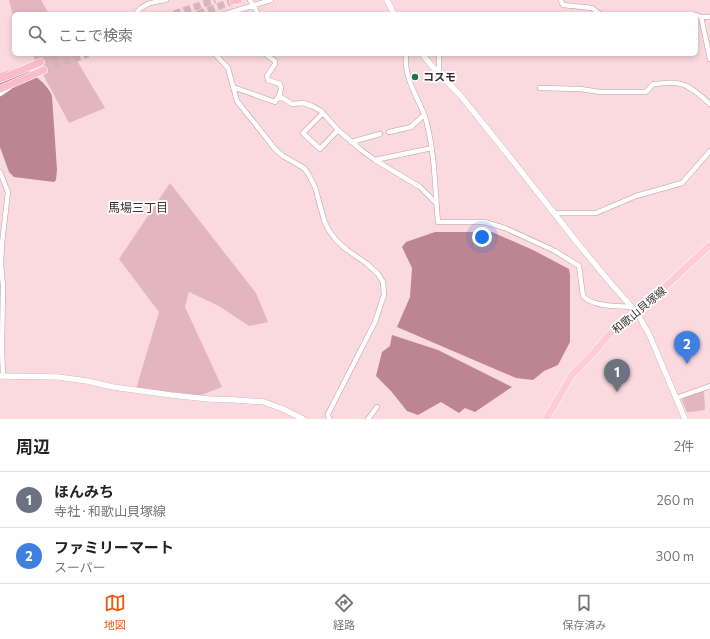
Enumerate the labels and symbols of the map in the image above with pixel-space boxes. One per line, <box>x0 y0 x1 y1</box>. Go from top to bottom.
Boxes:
place label: コスモ <box>423 70 456 83</box>
marker: コスモ <box>410 72 420 82</box>
district label: 馬場三丁目 <box>108 200 168 214</box>
your location <box>472 227 492 247</box>
street label: 和歌山貝塚線 <box>609 283 668 336</box>
pin: 2 <box>674 331 700 364</box>
pin: 1 <box>604 359 630 392</box>

